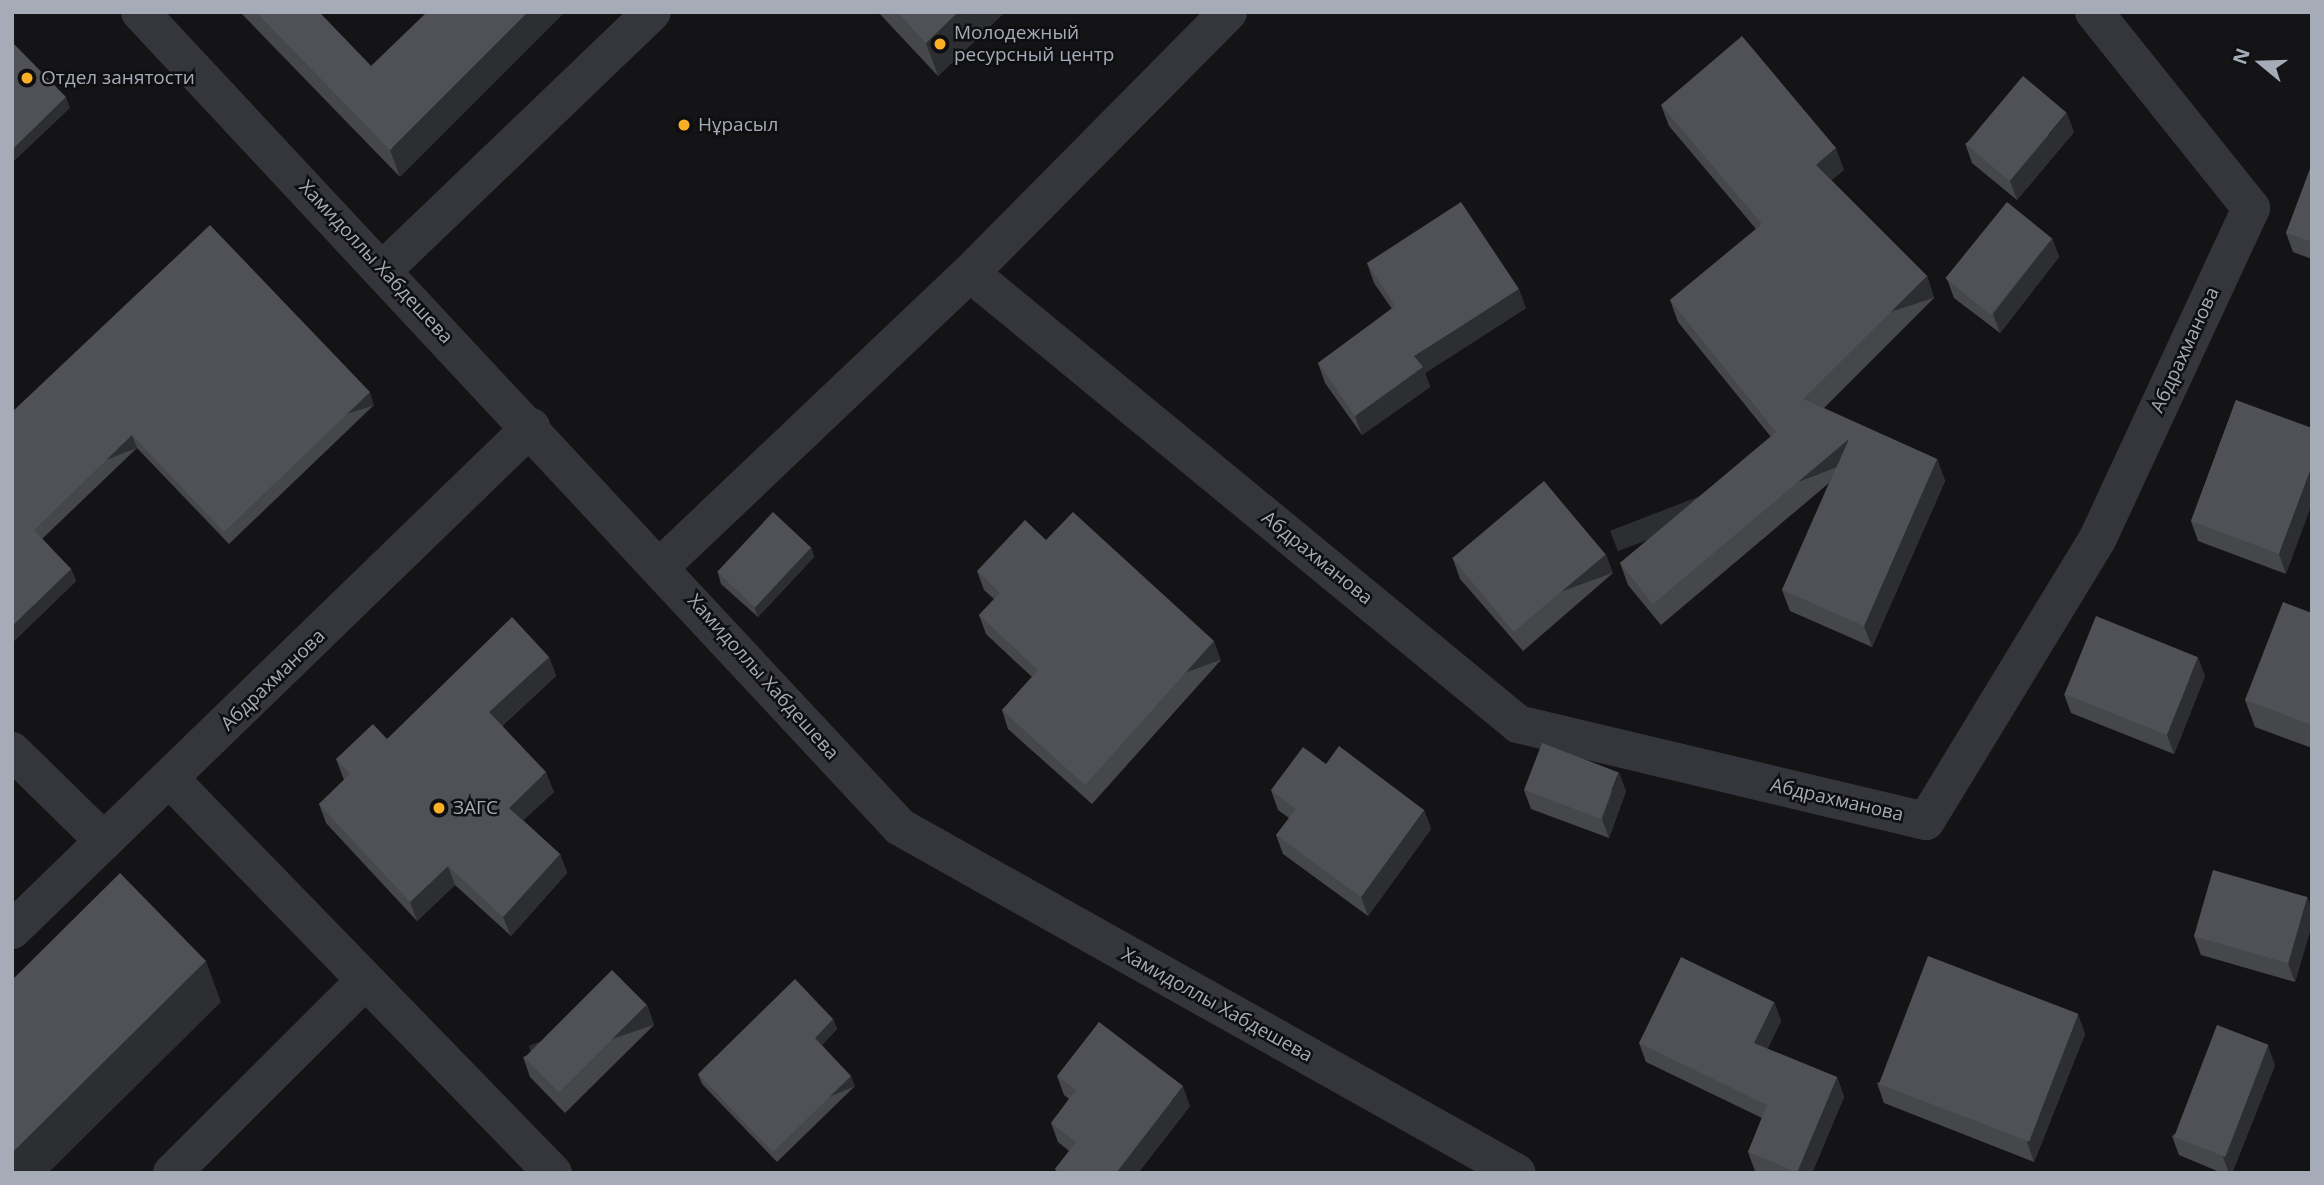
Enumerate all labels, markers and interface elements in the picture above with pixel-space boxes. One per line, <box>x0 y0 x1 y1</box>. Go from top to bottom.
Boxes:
place label: Молодежный ресурсный центр <box>954 22 1114 66</box>
north arrow <box>2226 28 2296 98</box>
marker: Молодежный ресурсный центр <box>932 36 948 52</box>
text: N <box>2226 45 2256 68</box>
place label: Отдел занятости <box>41 67 195 89</box>
marker: Отдел занятости <box>19 70 35 86</box>
place label: Нұрасыл <box>698 114 778 136</box>
marker: Нұрасыл <box>676 117 692 133</box>
street label: Хамидоллы Хабдешева <box>294 176 458 348</box>
street label: Абдрахманова <box>2146 284 2224 416</box>
street label: Абдрахманова <box>1257 506 1377 610</box>
street label: Хамидоллы Хабдешева <box>683 590 843 764</box>
street label: Абдрахманова <box>216 625 330 735</box>
street label: Абдрахманова <box>1768 774 1906 826</box>
place label: ЗАГС <box>453 797 498 819</box>
marker: ЗАГС <box>431 800 447 816</box>
street label: Хамидоллы Хабдешева <box>1118 943 1316 1067</box>

